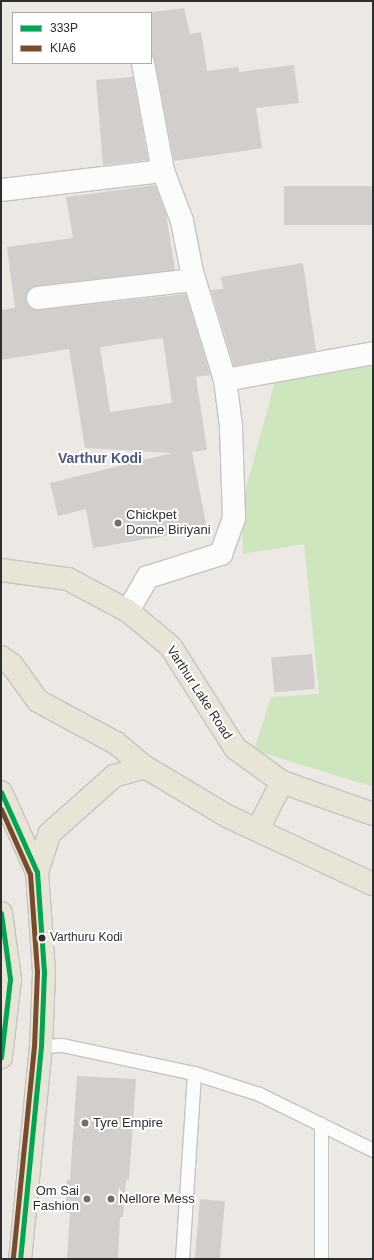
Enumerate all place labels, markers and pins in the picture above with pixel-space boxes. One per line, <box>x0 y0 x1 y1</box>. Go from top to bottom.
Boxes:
place label: Chickpet Donne Biriyani <box>126 508 211 539</box>
marker: Chickpet Donne Biriyani <box>113 518 123 528</box>
place label: Varthuru Kodi <box>50 931 122 945</box>
marker: Varthuru Kodi <box>37 933 47 943</box>
place label: Tyre Empire <box>93 1115 163 1131</box>
marker: Tyre Empire <box>80 1118 90 1128</box>
place label: Om Sai Fashion <box>33 1184 79 1215</box>
place label: Nellore Mess <box>119 1191 195 1207</box>
marker: Om Sai Fashion <box>82 1194 92 1204</box>
marker: Nellore Mess <box>106 1194 116 1204</box>

